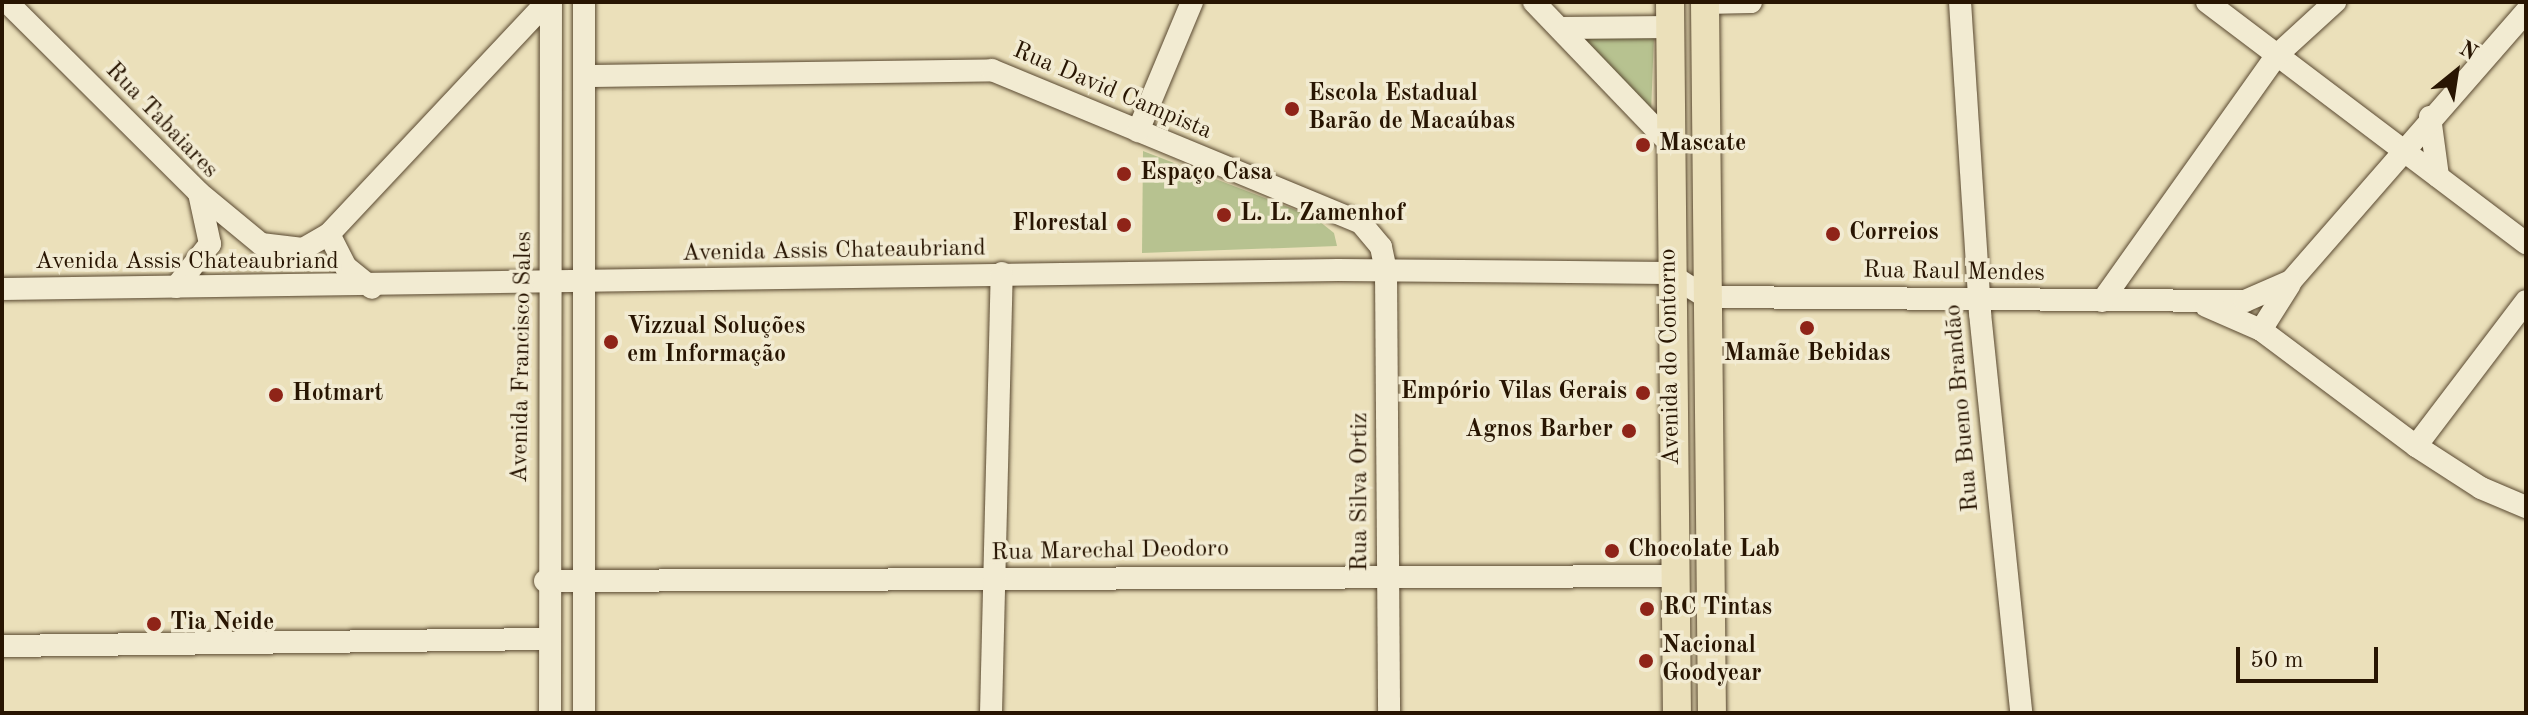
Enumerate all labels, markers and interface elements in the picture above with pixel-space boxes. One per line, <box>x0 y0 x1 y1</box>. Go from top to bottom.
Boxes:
north arrow <box>2416 32 2496 112</box>
street label: Rua David Campista <box>1008 37 1216 147</box>
text: N <box>2455 37 2481 65</box>
street label: Rua Tabaiares <box>99 57 223 185</box>
place label: Escola Estadual Barão de Macaúbas <box>1308 81 1515 137</box>
marker: Escola Estadual Barão de Macaúbas <box>1283 100 1301 118</box>
place label: Mascate <box>1659 131 1746 159</box>
marker: Mascate <box>1634 136 1652 154</box>
place label: Espaço Casa <box>1140 160 1273 188</box>
marker: Espaço Casa <box>1115 165 1133 183</box>
place label: L. L. Zamenhof <box>1240 201 1405 229</box>
marker: L. L. Zamenhof <box>1215 206 1233 224</box>
place label: Florestal <box>1012 211 1108 239</box>
marker: Florestal <box>1115 216 1133 234</box>
place label: Correios <box>1849 220 1939 248</box>
marker: Correios <box>1824 225 1842 243</box>
street label: Avenida Francisco Sales <box>506 231 540 483</box>
street label: Avenida Assis Chateaubriand <box>682 235 986 269</box>
street label: Avenida do Contorno <box>1655 248 1687 466</box>
street label: Avenida Assis Chateaubriand <box>35 249 339 277</box>
street label: Rua Raul Mendes <box>1863 257 2045 289</box>
street label: Rua Bueno Brandão <box>1940 303 1986 513</box>
place label: Vizzual Soluções em Informação <box>627 314 805 370</box>
marker: Mamãe Bebidas <box>1798 319 1816 337</box>
marker: Vizzual Soluções em Informação <box>602 333 620 351</box>
place label: Mamãe Bebidas <box>1724 341 1890 369</box>
place label: Empório Vilas Gerais <box>1400 379 1627 407</box>
place label: Hotmart <box>292 381 383 409</box>
marker: Empório Vilas Gerais <box>1634 384 1652 402</box>
marker: Hotmart <box>267 386 285 404</box>
street label: Rua Silva Ortiz <box>1347 412 1375 572</box>
place label: Agnos Barber <box>1465 417 1613 445</box>
marker: Agnos Barber <box>1620 422 1638 440</box>
street label: Rua Marechal Deodoro <box>991 536 1229 568</box>
place label: Chocolate Lab <box>1628 537 1780 565</box>
marker: Chocolate Lab <box>1603 542 1621 560</box>
place label: RC Tintas <box>1663 595 1772 623</box>
marker: RC Tintas <box>1638 600 1656 618</box>
place label: Tia Neide <box>170 610 274 638</box>
marker: Tia Neide <box>145 615 163 633</box>
scale bar <box>2240 631 2382 681</box>
place label: Nacional Goodyear <box>1662 633 1762 689</box>
text: 50 m <box>2250 649 2304 673</box>
marker: Nacional Goodyear <box>1637 652 1655 670</box>

